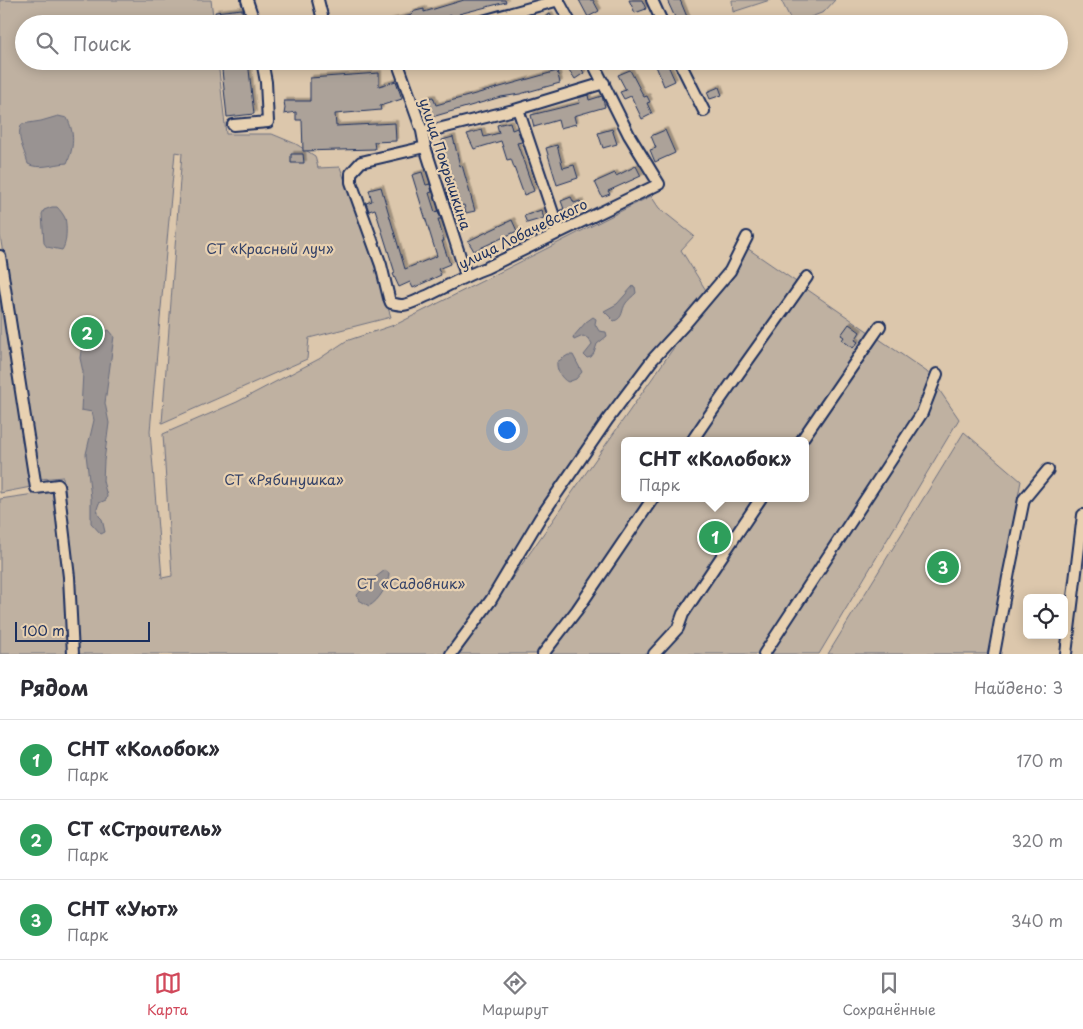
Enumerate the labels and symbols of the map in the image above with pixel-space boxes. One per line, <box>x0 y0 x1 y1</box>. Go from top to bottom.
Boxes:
street label: улица Покрышкина <box>414 95 477 233</box>
street label: улица Лобачевского <box>455 193 591 274</box>
park label: СТ «Красный луч» <box>206 238 334 259</box>
pin: 2 <box>71 314 103 352</box>
your location <box>494 417 520 443</box>
park label: СТ «Рябинушка» <box>224 469 344 490</box>
pin: 1 <box>699 518 731 556</box>
pin: 3 <box>927 548 959 586</box>
park label: СТ «Садовник» <box>357 573 465 594</box>
scale bar <box>15 619 150 642</box>

